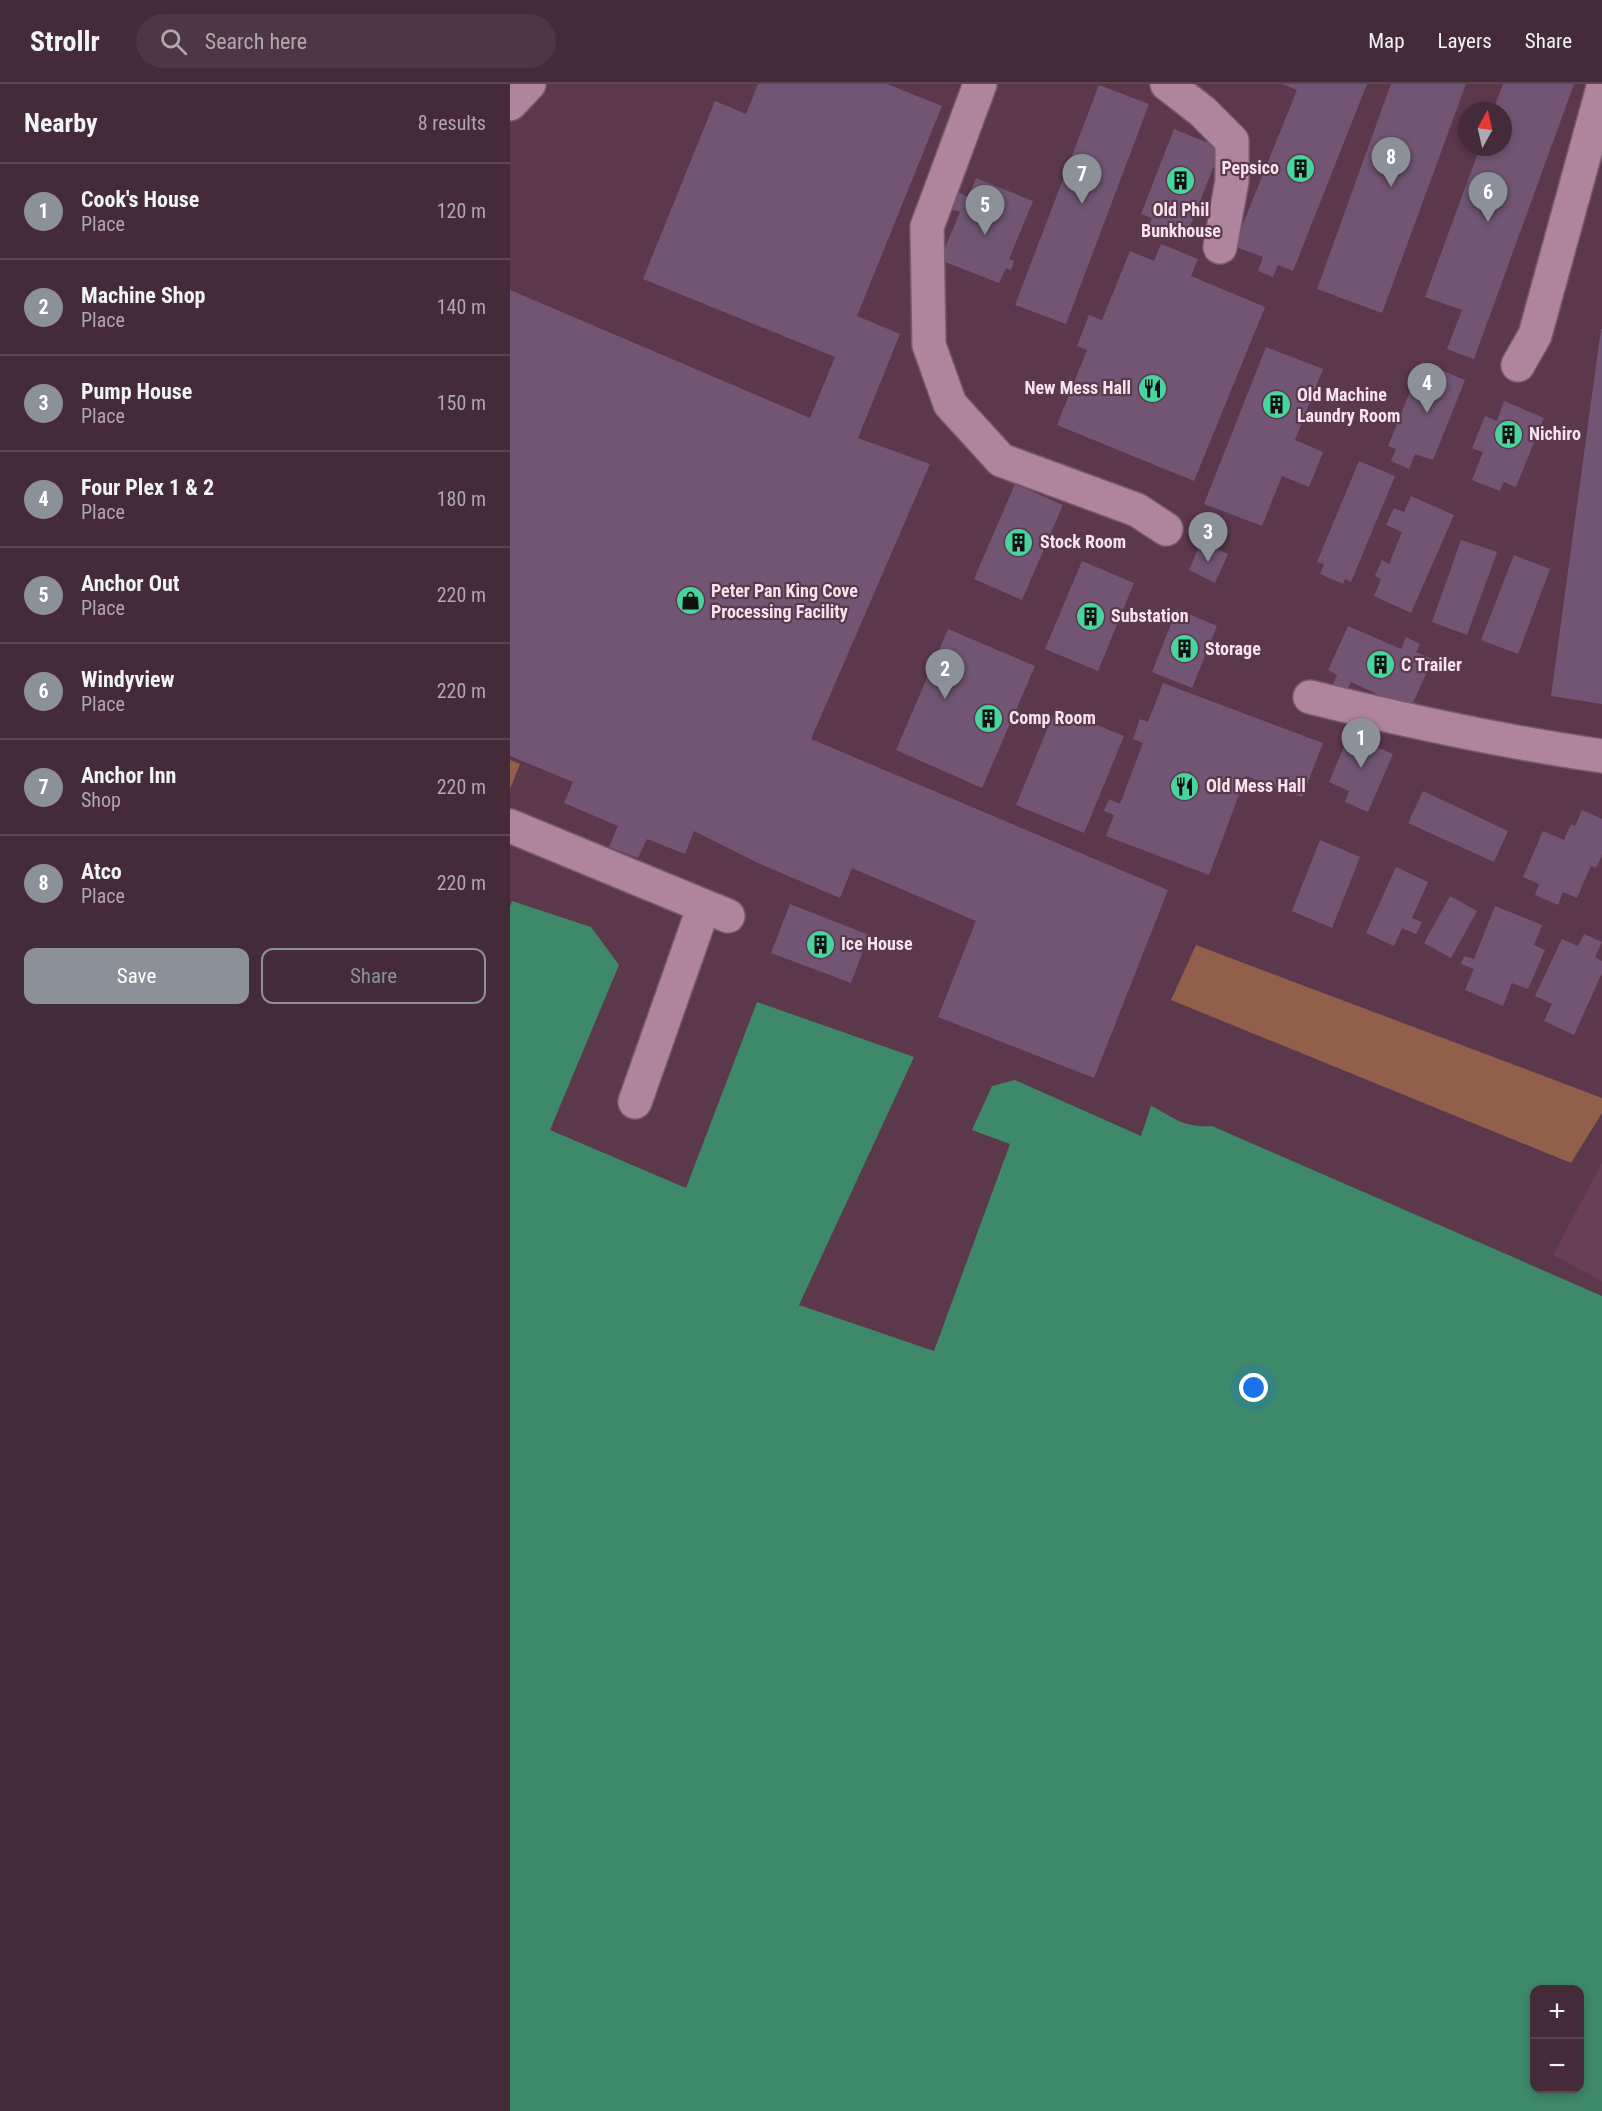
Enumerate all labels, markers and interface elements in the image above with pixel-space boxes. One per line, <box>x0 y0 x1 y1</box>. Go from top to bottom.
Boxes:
search box <box>136 14 556 68</box>
text: Strollr <box>30 25 100 58</box>
icon: search <box>157 25 190 58</box>
text: Search here <box>205 29 307 54</box>
text: Map <box>1368 29 1405 53</box>
text: Layers <box>1438 29 1492 53</box>
text: Share <box>1525 29 1572 53</box>
north arrow <box>1458 102 1512 156</box>
text: Nearby <box>24 108 98 138</box>
text: 8 results <box>418 111 486 135</box>
pin: 8 <box>1372 138 1410 187</box>
building icon: Pepsico <box>1284 152 1316 184</box>
pin: 7 <box>1062 154 1102 204</box>
place label: Pepsico <box>1221 157 1279 178</box>
building icon: Old Phil Bunkhouse <box>1165 165 1197 197</box>
pin: 6 <box>1468 172 1508 222</box>
pin: 5 <box>966 186 1004 235</box>
text: Cook's House <box>81 187 199 212</box>
text: 1 <box>38 199 49 223</box>
text: 120 m <box>437 199 486 223</box>
place label: Old Phil Bunkhouse <box>1141 199 1221 241</box>
text: Place <box>81 212 125 236</box>
text: Machine Shop <box>81 283 206 308</box>
text: 2 <box>38 295 49 319</box>
text: 140 m <box>437 295 486 319</box>
text: Place <box>81 308 125 332</box>
pin: 4 <box>1408 364 1446 413</box>
restaurant icon: New Mess Hall <box>1136 372 1168 404</box>
place label: New Mess Hall <box>1024 377 1131 398</box>
text: Pump House <box>81 379 192 404</box>
place label: Old Machine Laundry Room <box>1297 384 1400 426</box>
building icon: Old Machine Laundry Room <box>1260 389 1292 421</box>
text: 3 <box>38 391 49 415</box>
text: 150 m <box>437 391 486 415</box>
text: Place <box>81 404 125 428</box>
building icon: Nichiro <box>1492 418 1524 450</box>
place label: Nichiro <box>1529 423 1581 444</box>
text: Four Plex 1 & 2 <box>81 475 214 500</box>
text: 4 <box>38 487 49 511</box>
text: 180 m <box>437 487 486 511</box>
text: Place <box>81 500 125 524</box>
pin: 3 <box>1188 512 1228 562</box>
building icon: Stock Room <box>1003 526 1035 558</box>
place label: Stock Room <box>1040 531 1126 552</box>
text: Anchor Out <box>81 571 180 596</box>
place label: Peter Pan King Cove Processing Facility <box>711 580 858 622</box>
text: 5 <box>38 583 49 607</box>
text: 220 m <box>437 583 486 607</box>
shop icon: Peter Pan King Cove Processing Facility <box>674 585 706 617</box>
text: Place <box>81 596 125 620</box>
building icon: Substation <box>1074 600 1106 632</box>
place label: Substation <box>1111 605 1189 626</box>
building icon: Storage <box>1168 633 1200 665</box>
place label: Storage <box>1205 638 1261 659</box>
building icon: C Trailer <box>1364 649 1396 681</box>
pin: 2 <box>926 650 964 699</box>
place label: C Trailer <box>1401 654 1462 675</box>
text: Windyview <box>81 667 174 692</box>
text: 6 <box>38 679 49 703</box>
text: 220 m <box>437 679 486 703</box>
text: Place <box>81 692 125 716</box>
building icon: Comp Room <box>972 702 1004 734</box>
place label: Comp Room <box>1009 707 1096 728</box>
pin: 1 <box>1342 718 1380 768</box>
text: Anchor Inn <box>81 763 176 788</box>
restaurant icon: Old Mess Hall <box>1169 770 1201 802</box>
text: 7 <box>38 775 49 799</box>
text: 220 m <box>437 775 486 799</box>
place label: Old Mess Hall <box>1206 775 1306 796</box>
text: Shop <box>81 788 121 812</box>
text: Atco <box>81 859 122 884</box>
text: 8 <box>38 871 49 895</box>
text: 220 m <box>437 871 486 895</box>
text: Place <box>81 884 125 908</box>
building icon: Ice House <box>804 928 836 960</box>
place label: Ice House <box>841 933 913 954</box>
button: Save <box>24 948 249 1004</box>
button: Share <box>261 948 486 1004</box>
your location <box>1239 1373 1268 1402</box>
map controls <box>1530 1985 1584 2093</box>
button: + <box>1530 1985 1584 2039</box>
button: − <box>1530 2039 1584 2093</box>

